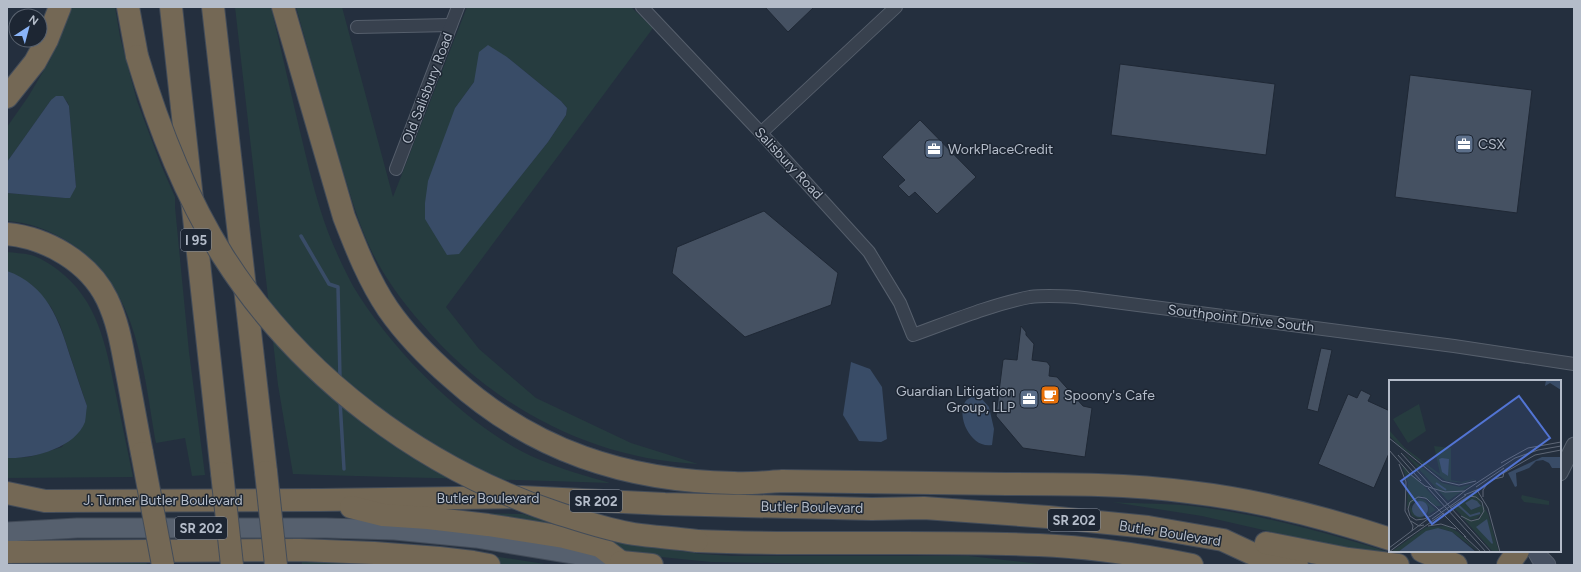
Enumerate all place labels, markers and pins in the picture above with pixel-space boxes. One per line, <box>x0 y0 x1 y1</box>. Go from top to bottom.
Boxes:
office icon: CSX <box>1453 133 1475 155</box>
place label: CSX <box>1478 136 1506 153</box>
office icon: WorkPlaceCredit <box>923 138 945 160</box>
place label: WorkPlaceCredit <box>948 141 1053 158</box>
place label: Guardian Litigation Group, LLP <box>896 383 1015 416</box>
cafe icon: Spoony's Cafe <box>1039 384 1061 406</box>
place label: Spoony's Cafe <box>1064 387 1155 404</box>
office icon: Guardian Litigation Group, LLP <box>1018 388 1040 410</box>

